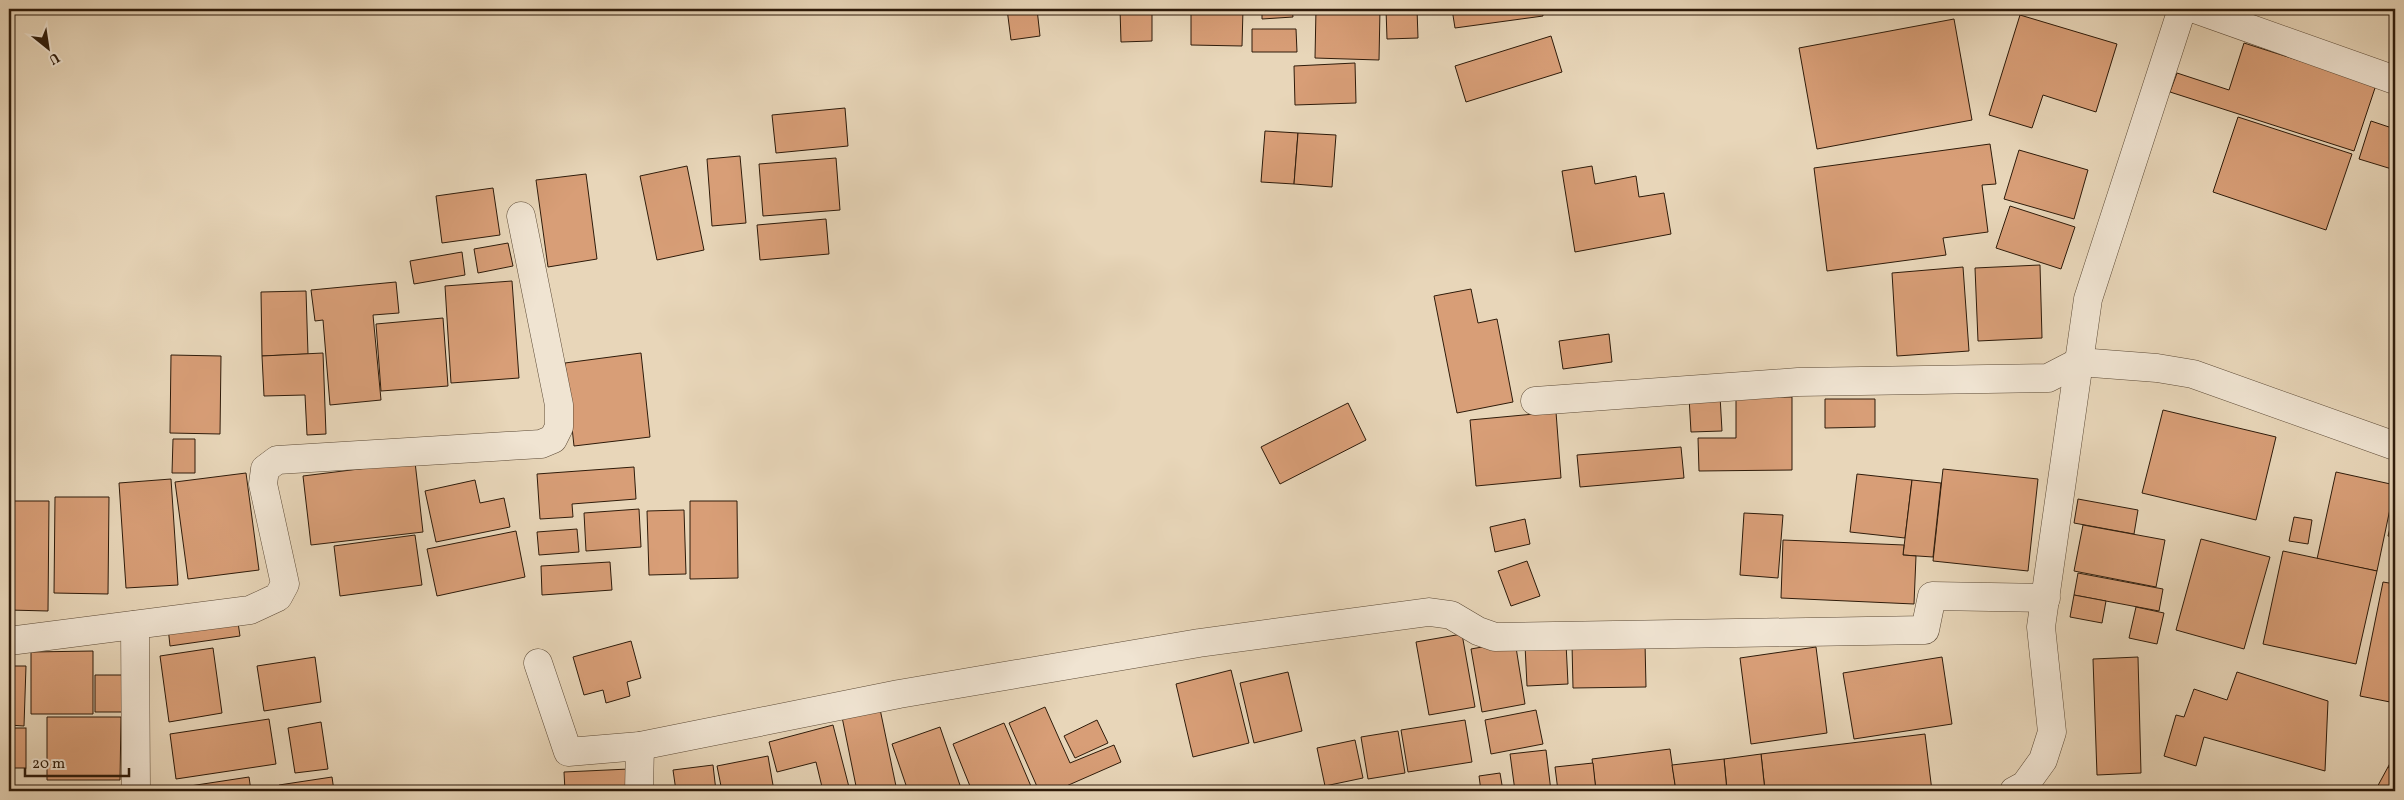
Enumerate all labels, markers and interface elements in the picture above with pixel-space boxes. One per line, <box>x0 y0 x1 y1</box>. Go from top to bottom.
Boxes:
north arrow <box>22 22 72 72</box>
text: U <box>45 47 63 69</box>
scale bar <box>25 745 129 777</box>
text: 20 m <box>32 754 65 775</box>

